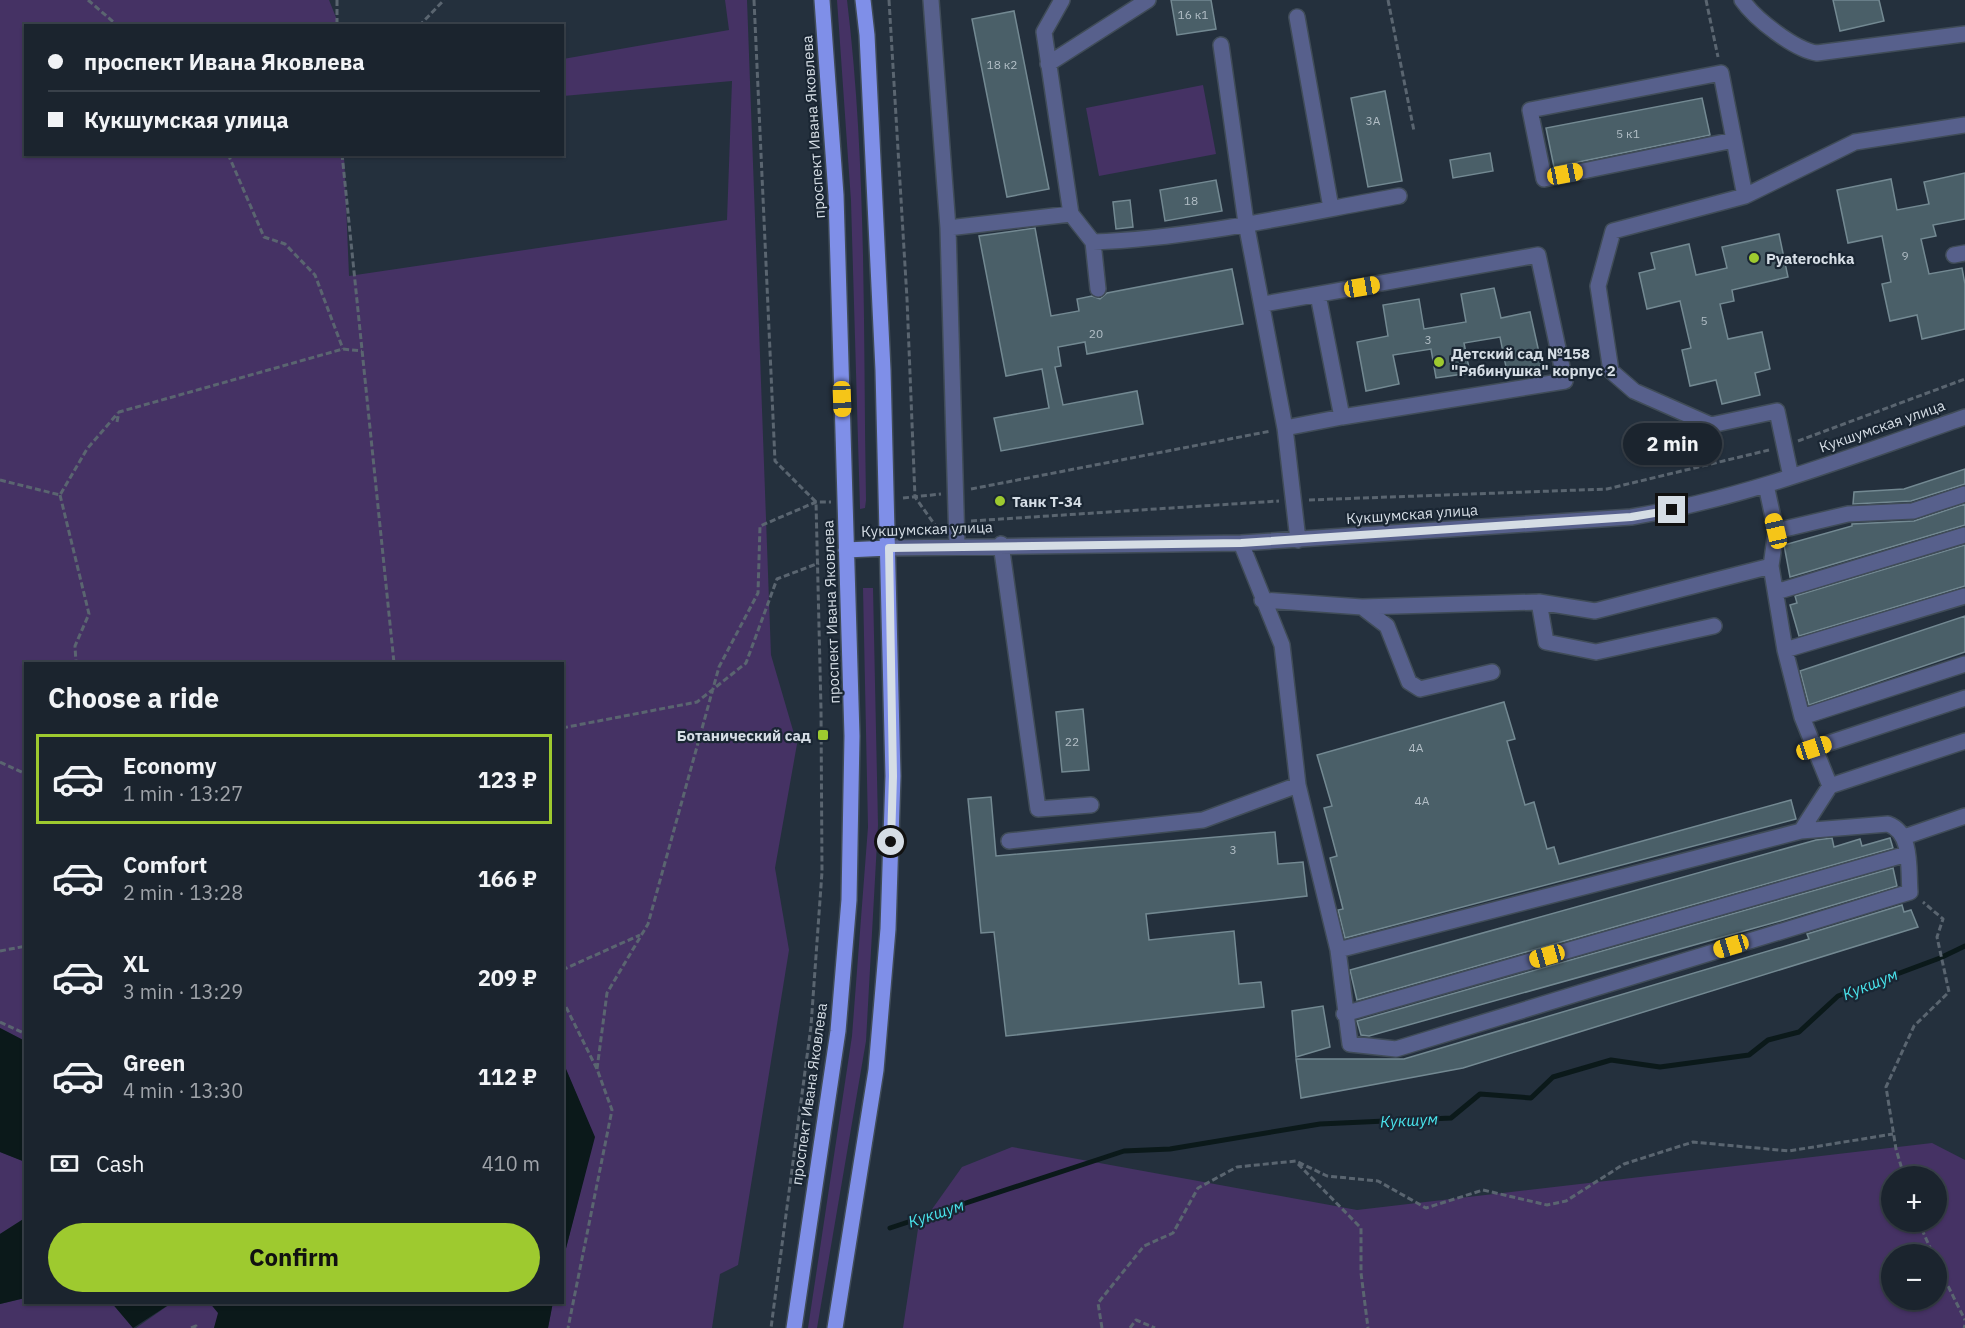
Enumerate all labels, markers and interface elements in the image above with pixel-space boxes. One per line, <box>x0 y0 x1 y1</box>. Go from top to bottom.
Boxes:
house number: 16 к1 <box>1177 7 1209 22</box>
street label: проспект Ивана Яковлева <box>797 35 829 219</box>
text: проспект Ивана Яковлева <box>84 47 365 76</box>
house number: 18 к2 <box>986 57 1018 72</box>
text: Кукшумская улица <box>84 105 289 134</box>
house number: 3А <box>1366 113 1381 128</box>
house number: 5 к1 <box>1616 126 1640 141</box>
car <box>1546 162 1584 186</box>
house number: 18 <box>1184 193 1198 208</box>
house number: 9 <box>1901 248 1909 263</box>
place label: Pyaterochka <box>1766 249 1855 268</box>
marker: Pyaterochka <box>1747 251 1761 265</box>
car <box>1343 275 1381 299</box>
house number: 5 <box>1700 313 1708 328</box>
house number: 20 <box>1089 326 1103 341</box>
house number: 3 <box>1424 332 1432 347</box>
place label: Детский сад №158 "Рябинушка" корпус 2 <box>1451 344 1616 380</box>
marker: Детский сад №158 "Рябинушка" корпус 2 <box>1432 355 1446 369</box>
car <box>832 381 852 417</box>
street label: Кукшумская улица <box>1817 396 1947 456</box>
callout: 2 min <box>1622 423 1722 465</box>
text: 2 min <box>1646 430 1699 457</box>
place label: Танк Т-34 <box>1012 492 1082 511</box>
marker: Танк Т-34 <box>993 494 1007 508</box>
route end <box>1658 496 1685 523</box>
street label: Кукшумская улица <box>1346 500 1478 528</box>
car <box>1763 511 1789 551</box>
street label: Кукшумская улица <box>861 517 993 541</box>
street label: проспект Ивана Яковлева <box>818 520 844 704</box>
text: Choose a ride <box>48 680 219 715</box>
place label: Ботанический сад <box>677 726 811 745</box>
marker: Ботанический сад <box>816 728 830 742</box>
house number: 22 <box>1065 734 1079 749</box>
car <box>1794 734 1834 762</box>
house number: 4А <box>1409 740 1424 755</box>
text: Economy <box>123 751 217 780</box>
icon: car <box>51 752 105 806</box>
text: 123 ₽ <box>478 765 537 794</box>
text: 1 min · 13:27 <box>123 780 243 807</box>
house number: 4А <box>1415 793 1430 808</box>
route start <box>877 828 904 855</box>
house number: 3 <box>1229 842 1237 857</box>
text: Comfort <box>123 850 207 879</box>
icon: car <box>51 851 105 905</box>
text: 166 ₽ <box>478 864 537 893</box>
text: 2 min · 13:28 <box>123 879 243 906</box>
car <box>1711 932 1751 960</box>
car <box>1527 942 1567 970</box>
text: XL <box>123 949 149 978</box>
icon: car <box>51 950 105 1004</box>
text: 209 ₽ <box>478 963 537 992</box>
water label: Кукшум <box>1839 964 1901 1004</box>
text: 3 min · 13:29 <box>123 978 243 1005</box>
street label: проспект Ивана Яковлева <box>787 1002 831 1186</box>
text: Green <box>123 1048 185 1077</box>
icon: car <box>51 1049 105 1103</box>
text: 112 ₽ <box>478 1062 537 1091</box>
text: 4 min · 13:30 <box>123 1077 243 1104</box>
water label: Кукшум <box>1379 1108 1439 1132</box>
icon: cash <box>48 1147 81 1180</box>
text: Cash <box>96 1149 145 1178</box>
text: 410 m <box>482 1150 540 1177</box>
map controls <box>1881 1166 1947 1310</box>
button: + <box>1881 1166 1947 1232</box>
water label: Кукшум <box>905 1194 967 1231</box>
button: Confirm <box>48 1223 540 1292</box>
button: − <box>1881 1244 1947 1310</box>

